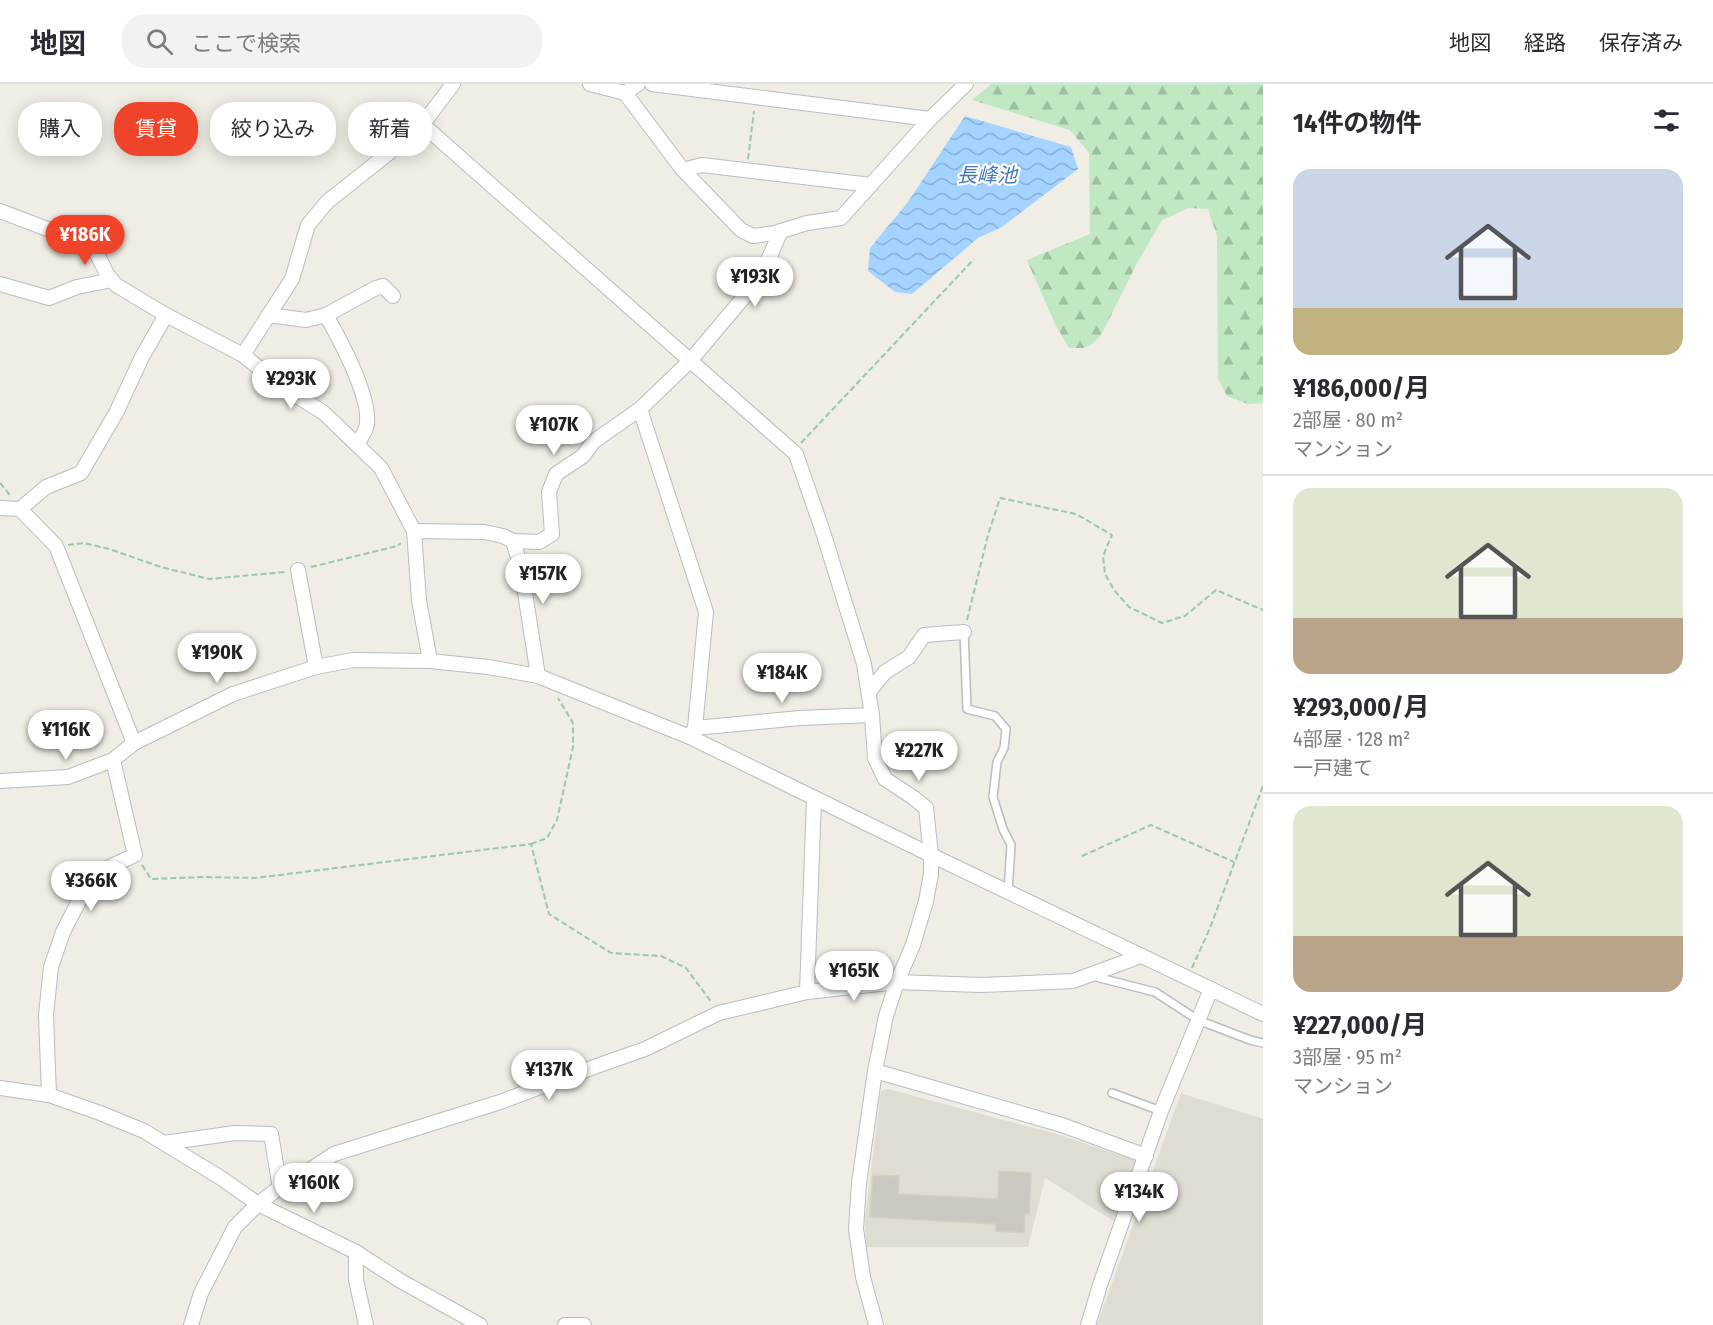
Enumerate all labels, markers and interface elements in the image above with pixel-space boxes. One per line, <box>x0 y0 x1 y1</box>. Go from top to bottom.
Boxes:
search box <box>122 14 542 68</box>
icon: search <box>143 25 176 58</box>
text: 地図 <box>30 27 86 60</box>
text: ここで検索 <box>191 30 301 57</box>
text: 地図 <box>1449 30 1491 56</box>
text: 経路 <box>1524 30 1566 56</box>
text: 保存済み <box>1599 30 1683 56</box>
chip: 購入 <box>18 102 102 156</box>
chip: 賃貸 <box>114 102 198 156</box>
chip: 絞り込み <box>210 102 336 156</box>
chip: 新着 <box>348 102 432 156</box>
icon: filters <box>1650 104 1683 137</box>
text: 14件の物件 <box>1293 108 1421 139</box>
water label: 長峰池 <box>957 163 1019 187</box>
icon: home <box>1434 208 1542 316</box>
pin: ¥186K <box>43 215 127 266</box>
text: ¥186K <box>60 222 110 246</box>
pin: ¥193K <box>713 257 797 308</box>
text: ¥193K <box>730 264 780 288</box>
pin: ¥293K <box>249 359 333 410</box>
text: ¥293K <box>266 366 316 390</box>
text: ¥186,000/月 <box>1293 373 1430 404</box>
pin: ¥107K <box>512 405 596 456</box>
text: 2部屋 · 80 m² <box>1293 408 1403 432</box>
text: ¥107K <box>530 412 578 436</box>
text: マンション <box>1293 437 1393 461</box>
icon: home <box>1434 527 1542 635</box>
pin: ¥157K <box>501 554 585 605</box>
text: ¥157K <box>519 561 567 585</box>
pin: ¥190K <box>175 633 259 684</box>
text: ¥190K <box>191 640 243 664</box>
pin: ¥184K <box>740 653 824 704</box>
text: ¥184K <box>757 660 807 684</box>
text: ¥293,000/月 <box>1293 692 1429 723</box>
pin: ¥116K <box>24 710 108 761</box>
text: ¥116K <box>42 717 90 741</box>
text: 4部屋 · 128 m² <box>1293 727 1410 751</box>
pin: ¥227K <box>877 731 961 782</box>
text: ¥227K <box>895 738 943 762</box>
text: 一戸建て <box>1293 756 1373 780</box>
icon: home <box>1434 845 1542 953</box>
pin: ¥366K <box>49 861 133 912</box>
text: ¥366K <box>65 868 117 892</box>
pin: ¥165K <box>812 951 896 1002</box>
text: ¥165K <box>829 958 879 982</box>
text: ¥227,000/月 <box>1293 1010 1427 1041</box>
text: 3部屋 · 95 m² <box>1293 1045 1402 1069</box>
pin: ¥137K <box>507 1050 591 1101</box>
text: ¥137K <box>525 1057 573 1081</box>
text: マンション <box>1293 1074 1393 1098</box>
pin: ¥160K <box>272 1163 356 1214</box>
text: ¥160K <box>288 1170 340 1194</box>
pin: ¥134K <box>1097 1172 1181 1223</box>
text: ¥134K <box>1114 1179 1164 1203</box>

